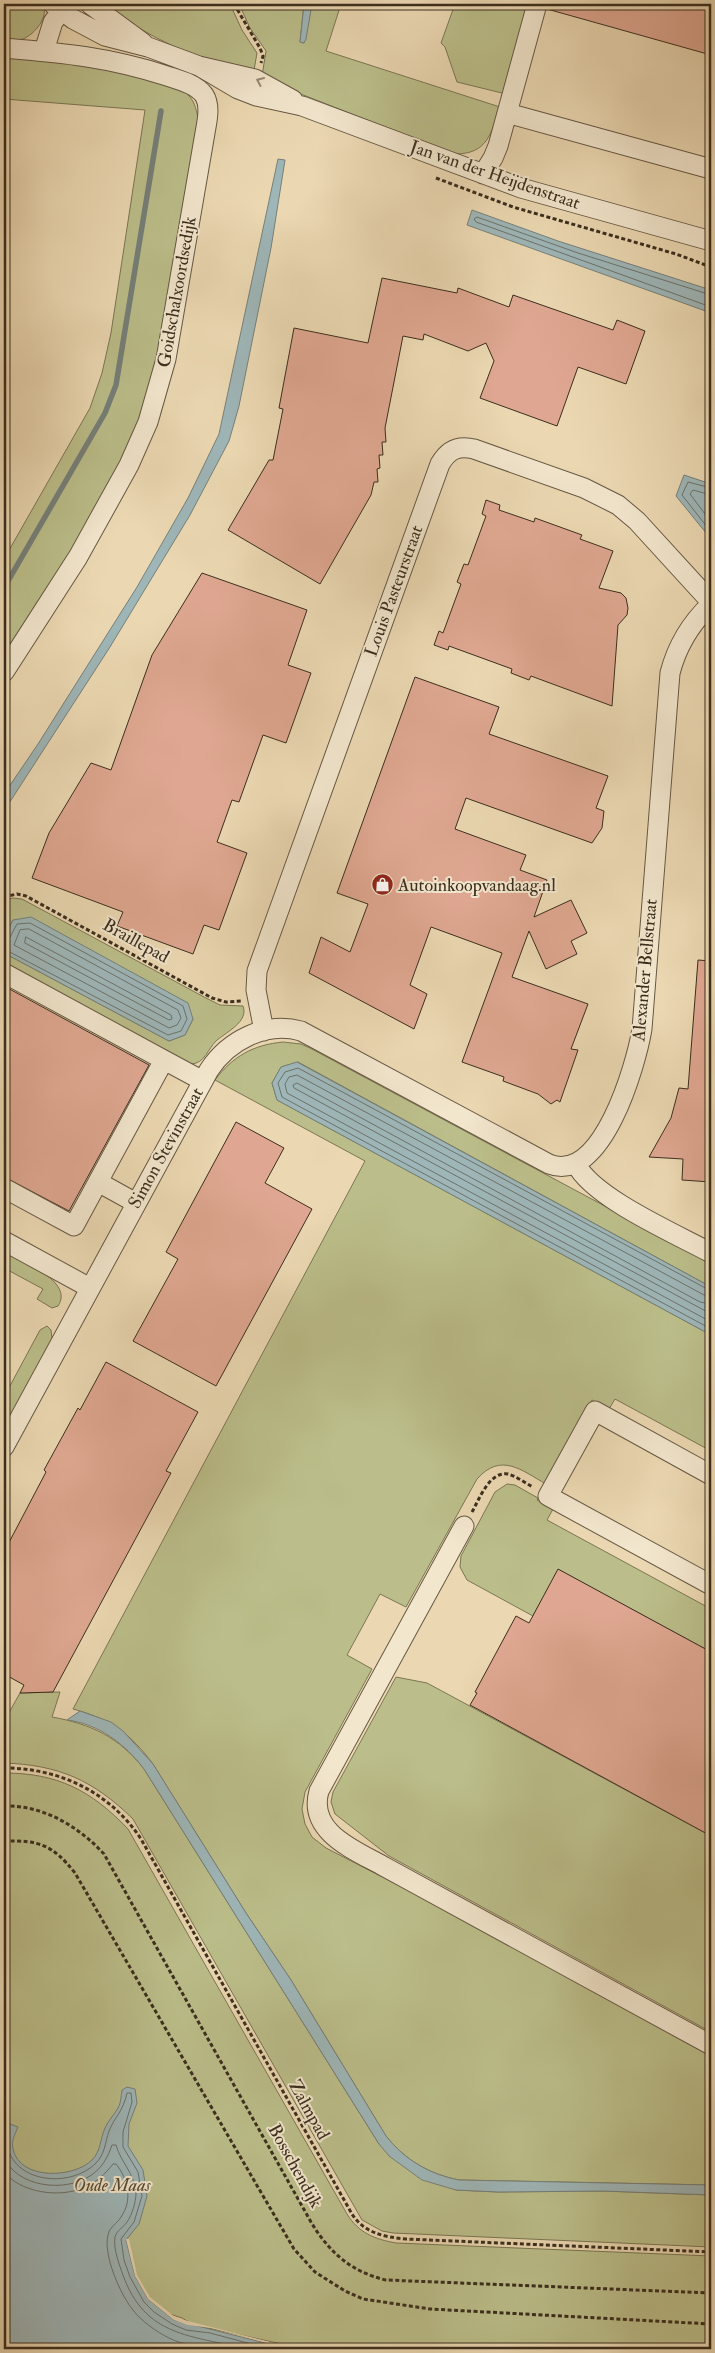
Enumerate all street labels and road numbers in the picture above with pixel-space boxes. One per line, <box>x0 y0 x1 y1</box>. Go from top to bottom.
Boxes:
street label: Jan van der Heijdenstraat <box>406 135 583 215</box>
street label: Goidschalxoordsedijk <box>152 214 202 369</box>
street label: Louis Pasteurstraat <box>360 522 429 660</box>
street label: Alexander Bellstraat <box>627 898 663 1043</box>
street label: Braillepad <box>99 913 173 969</box>
street label: Simon Stevinstraat <box>123 1083 209 1213</box>
street label: Zalmpad <box>283 2076 335 2144</box>
street label: Bosschendijk <box>262 2120 328 2212</box>

